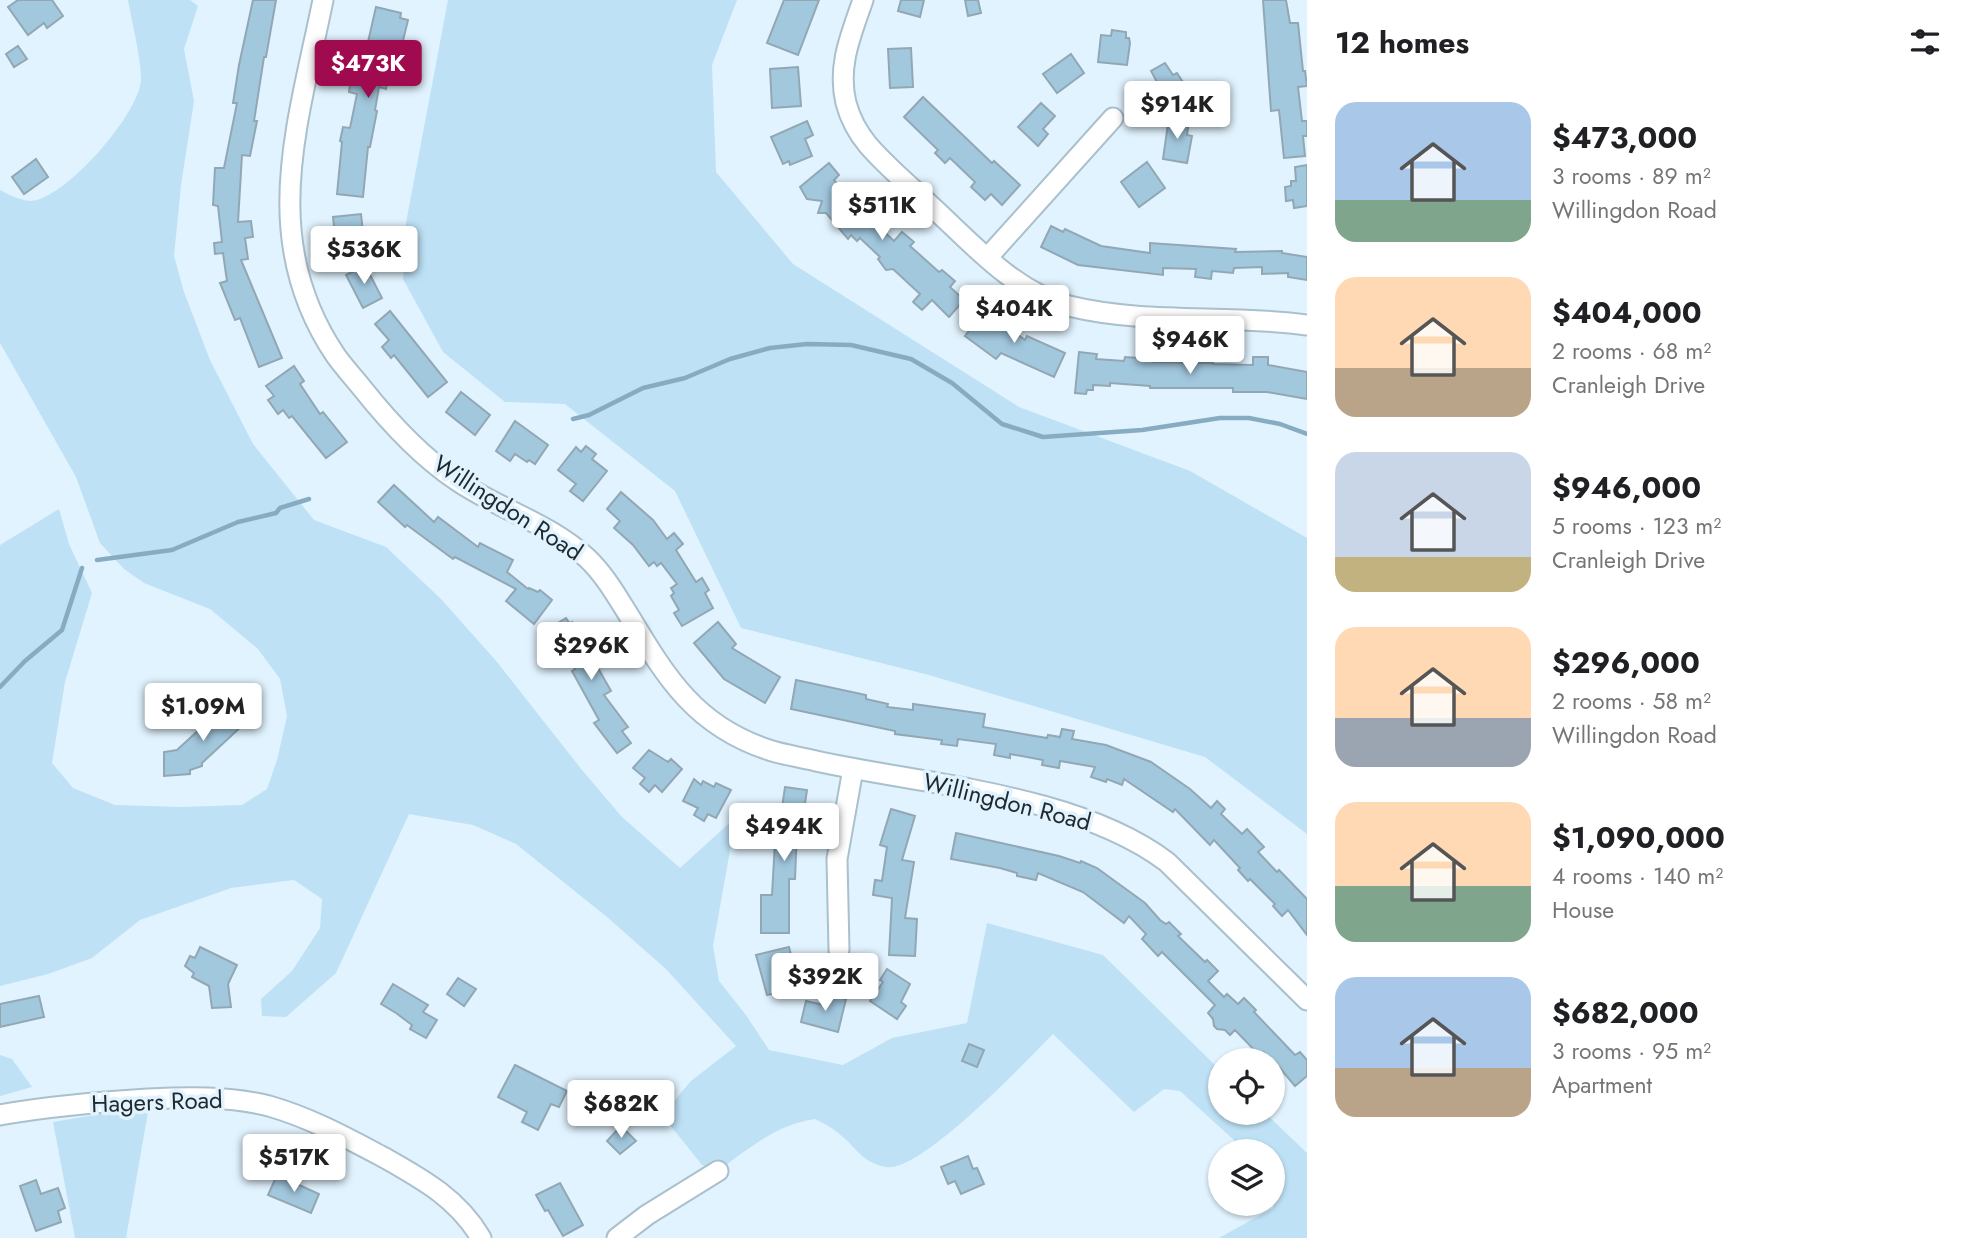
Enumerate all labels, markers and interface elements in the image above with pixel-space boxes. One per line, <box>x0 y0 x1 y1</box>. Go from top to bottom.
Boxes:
text: 12 homes <box>1335 21 1469 64</box>
icon: filters <box>1906 23 1944 61</box>
pin: $473K <box>319 41 417 100</box>
text: $473K <box>331 46 405 80</box>
pin: $914K <box>1128 82 1226 141</box>
text: $914K <box>1140 87 1214 121</box>
text: $473,000 <box>1552 116 1697 159</box>
icon: home <box>1391 130 1475 214</box>
text: 3 rooms · 89 m² <box>1552 159 1711 193</box>
pin: $511K <box>833 182 931 242</box>
text: $511K <box>848 188 916 222</box>
text: Willingdon Road <box>1552 193 1717 227</box>
pin: $536K <box>315 226 413 286</box>
text: $536K <box>327 232 401 266</box>
pin: $404K <box>965 286 1063 345</box>
text: $404K <box>975 291 1053 325</box>
text: $404,000 <box>1552 291 1702 334</box>
icon: home <box>1391 305 1475 389</box>
pin: $946K <box>1141 316 1239 376</box>
text: $946K <box>1151 322 1229 356</box>
text: 2 rooms · 68 m² <box>1552 334 1711 368</box>
text: Cranleigh Drive <box>1552 368 1705 402</box>
street label: Willingdon Road <box>427 446 590 569</box>
text: $946,000 <box>1552 466 1701 509</box>
icon: home <box>1391 480 1475 564</box>
text: 5 rooms · 123 m² <box>1552 509 1721 543</box>
text: Cranleigh Drive <box>1552 543 1705 577</box>
pin: $296K <box>542 622 640 682</box>
text: $296K <box>553 628 629 662</box>
text: $296,000 <box>1552 641 1700 684</box>
icon: home <box>1391 655 1475 739</box>
pin: $1.09M <box>146 684 260 743</box>
text: 2 rooms · 58 m² <box>1552 684 1711 718</box>
text: $1.09M <box>161 689 245 723</box>
text: Willingdon Road <box>1552 718 1717 752</box>
street label: Willingdon Road <box>919 764 1095 839</box>
pin: $494K <box>735 804 833 863</box>
text: $494K <box>745 809 823 843</box>
text: $1,090,000 <box>1552 816 1725 859</box>
icon: home <box>1391 830 1475 914</box>
text: 4 rooms · 140 m² <box>1552 859 1723 893</box>
text: House <box>1552 893 1614 927</box>
pin: $392K <box>776 954 874 1013</box>
text: $392K <box>787 959 863 993</box>
text: $682,000 <box>1552 991 1699 1034</box>
icon: home <box>1391 1005 1475 1089</box>
text: 3 rooms · 95 m² <box>1552 1034 1711 1068</box>
map controls <box>1208 1048 1285 1216</box>
button: locate <box>1208 1048 1285 1125</box>
text: Apartment <box>1552 1068 1652 1102</box>
pin: $682K <box>572 1080 670 1140</box>
street label: Hagers Road <box>91 1082 223 1121</box>
text: $682K <box>583 1086 659 1120</box>
pin: $517K <box>245 1134 343 1194</box>
button: layers <box>1208 1139 1285 1216</box>
text: $517K <box>259 1140 329 1174</box>

